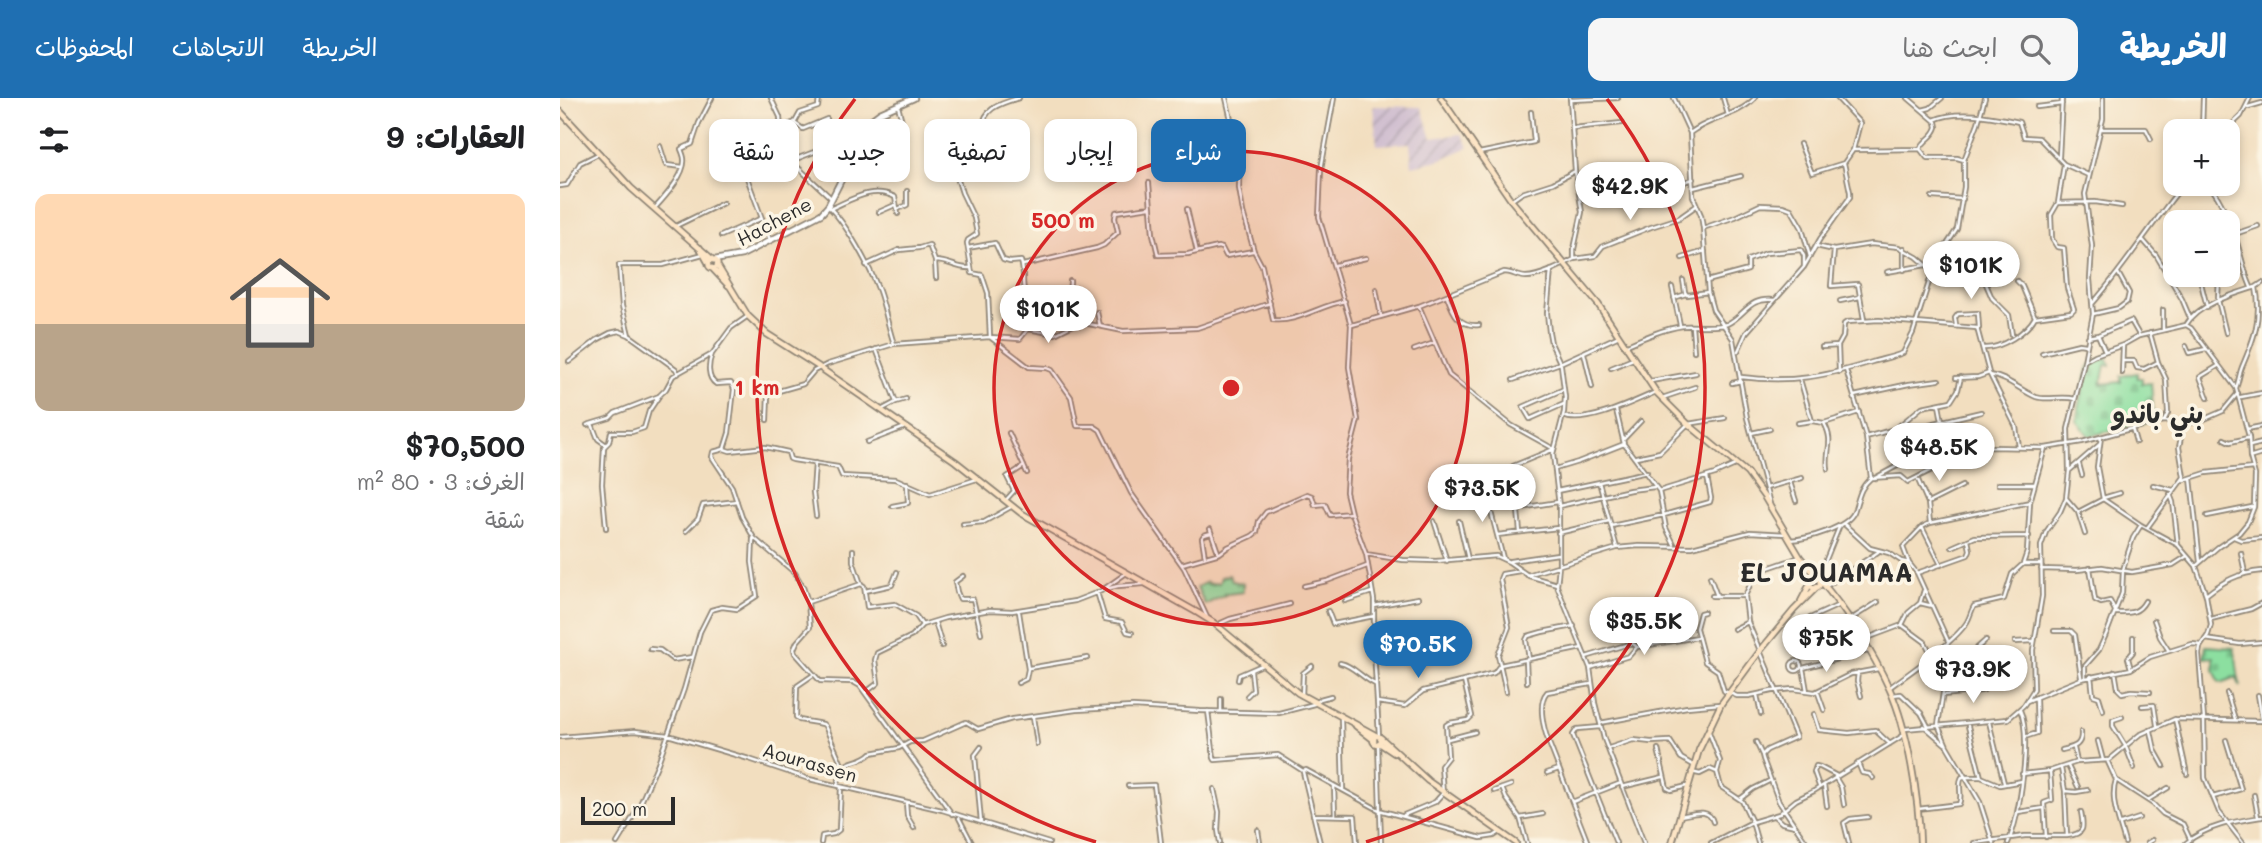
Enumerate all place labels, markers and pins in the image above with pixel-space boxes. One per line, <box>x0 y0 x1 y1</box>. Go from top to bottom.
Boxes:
pin: $42.9K <box>1573 162 1687 222</box>
pin: $101K <box>1922 242 2020 301</box>
pin: $101K <box>999 286 1097 345</box>
centre of rings <box>1219 376 1243 400</box>
pin: $48.5K <box>1882 424 1996 483</box>
pin: $73.5K <box>1425 464 1539 524</box>
pin: $35.5K <box>1587 598 1701 657</box>
pin: $75K <box>1785 614 1867 674</box>
pin: $70.5K <box>1361 620 1475 680</box>
pin: $73.9K <box>1916 646 2030 705</box>

